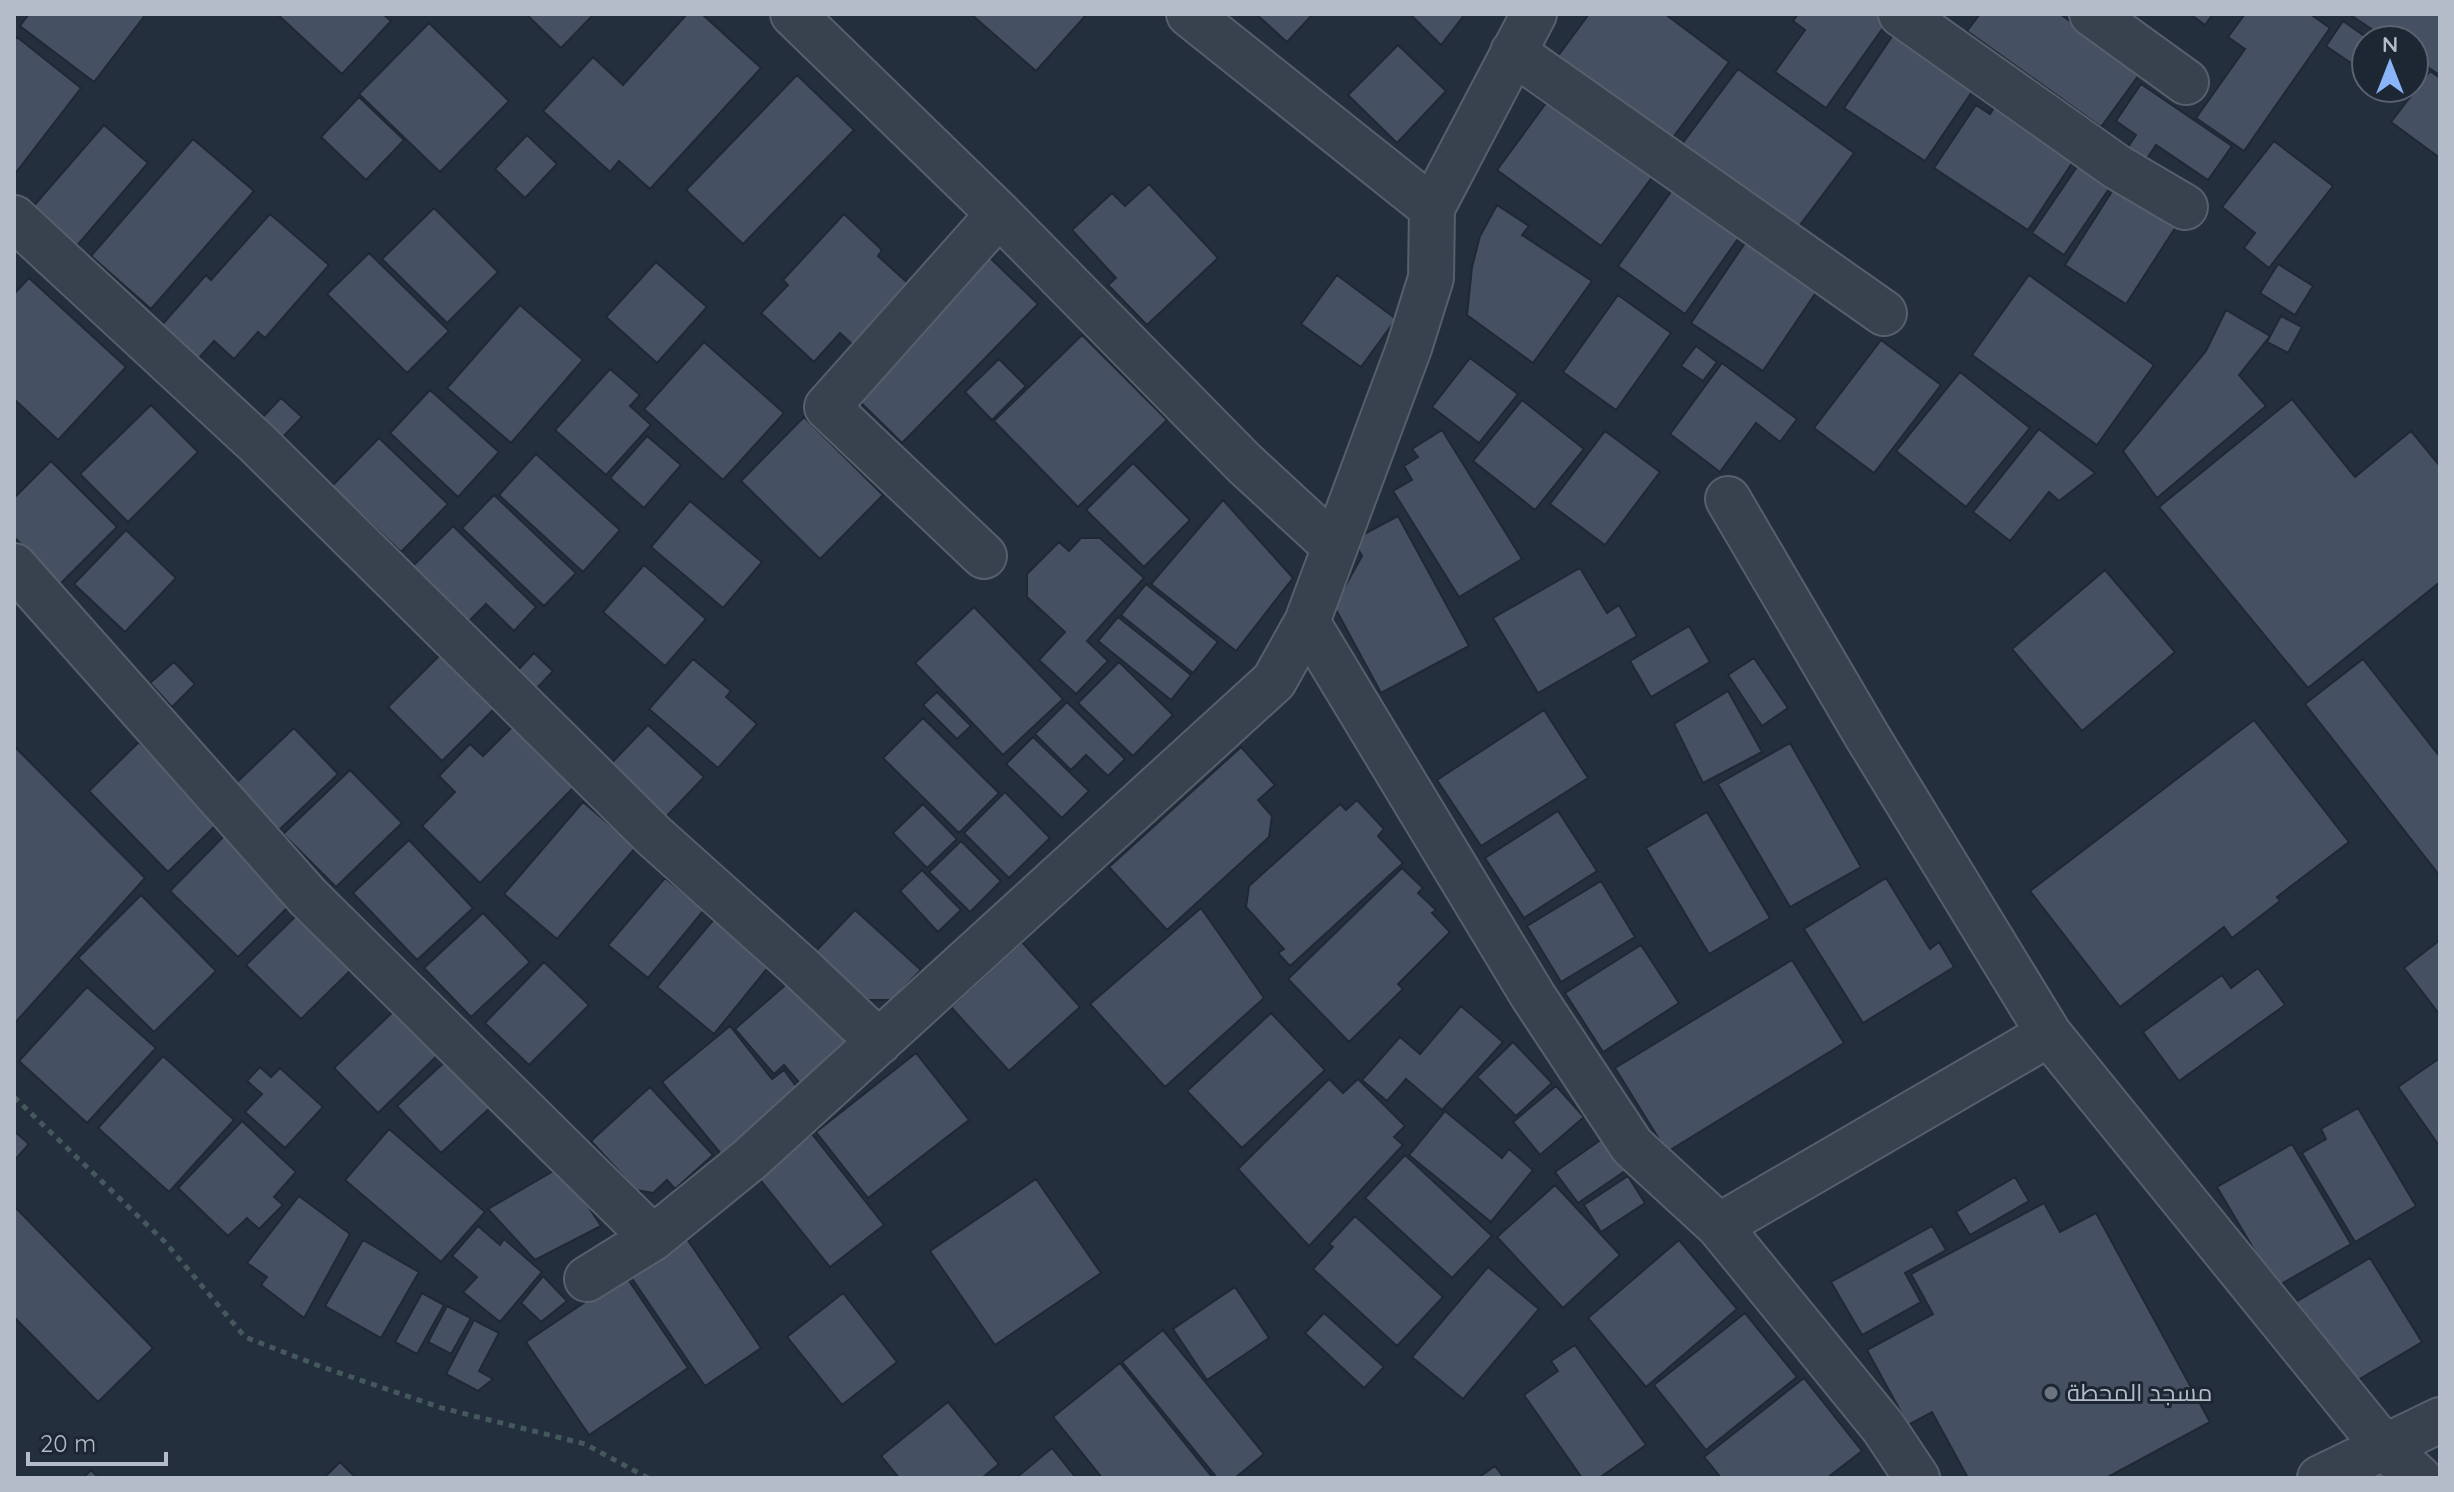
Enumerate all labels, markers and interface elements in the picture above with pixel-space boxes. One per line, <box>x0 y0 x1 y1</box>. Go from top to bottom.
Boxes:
north arrow <box>2350 24 2430 104</box>
text: N <box>2382 30 2398 58</box>
place label: مسجد المحطة <box>2067 1377 2213 1407</box>
marker: مسجد المحطة <box>2042 1384 2060 1402</box>
scale bar <box>28 1416 166 1466</box>
text: 20 m <box>40 1428 96 1458</box>

